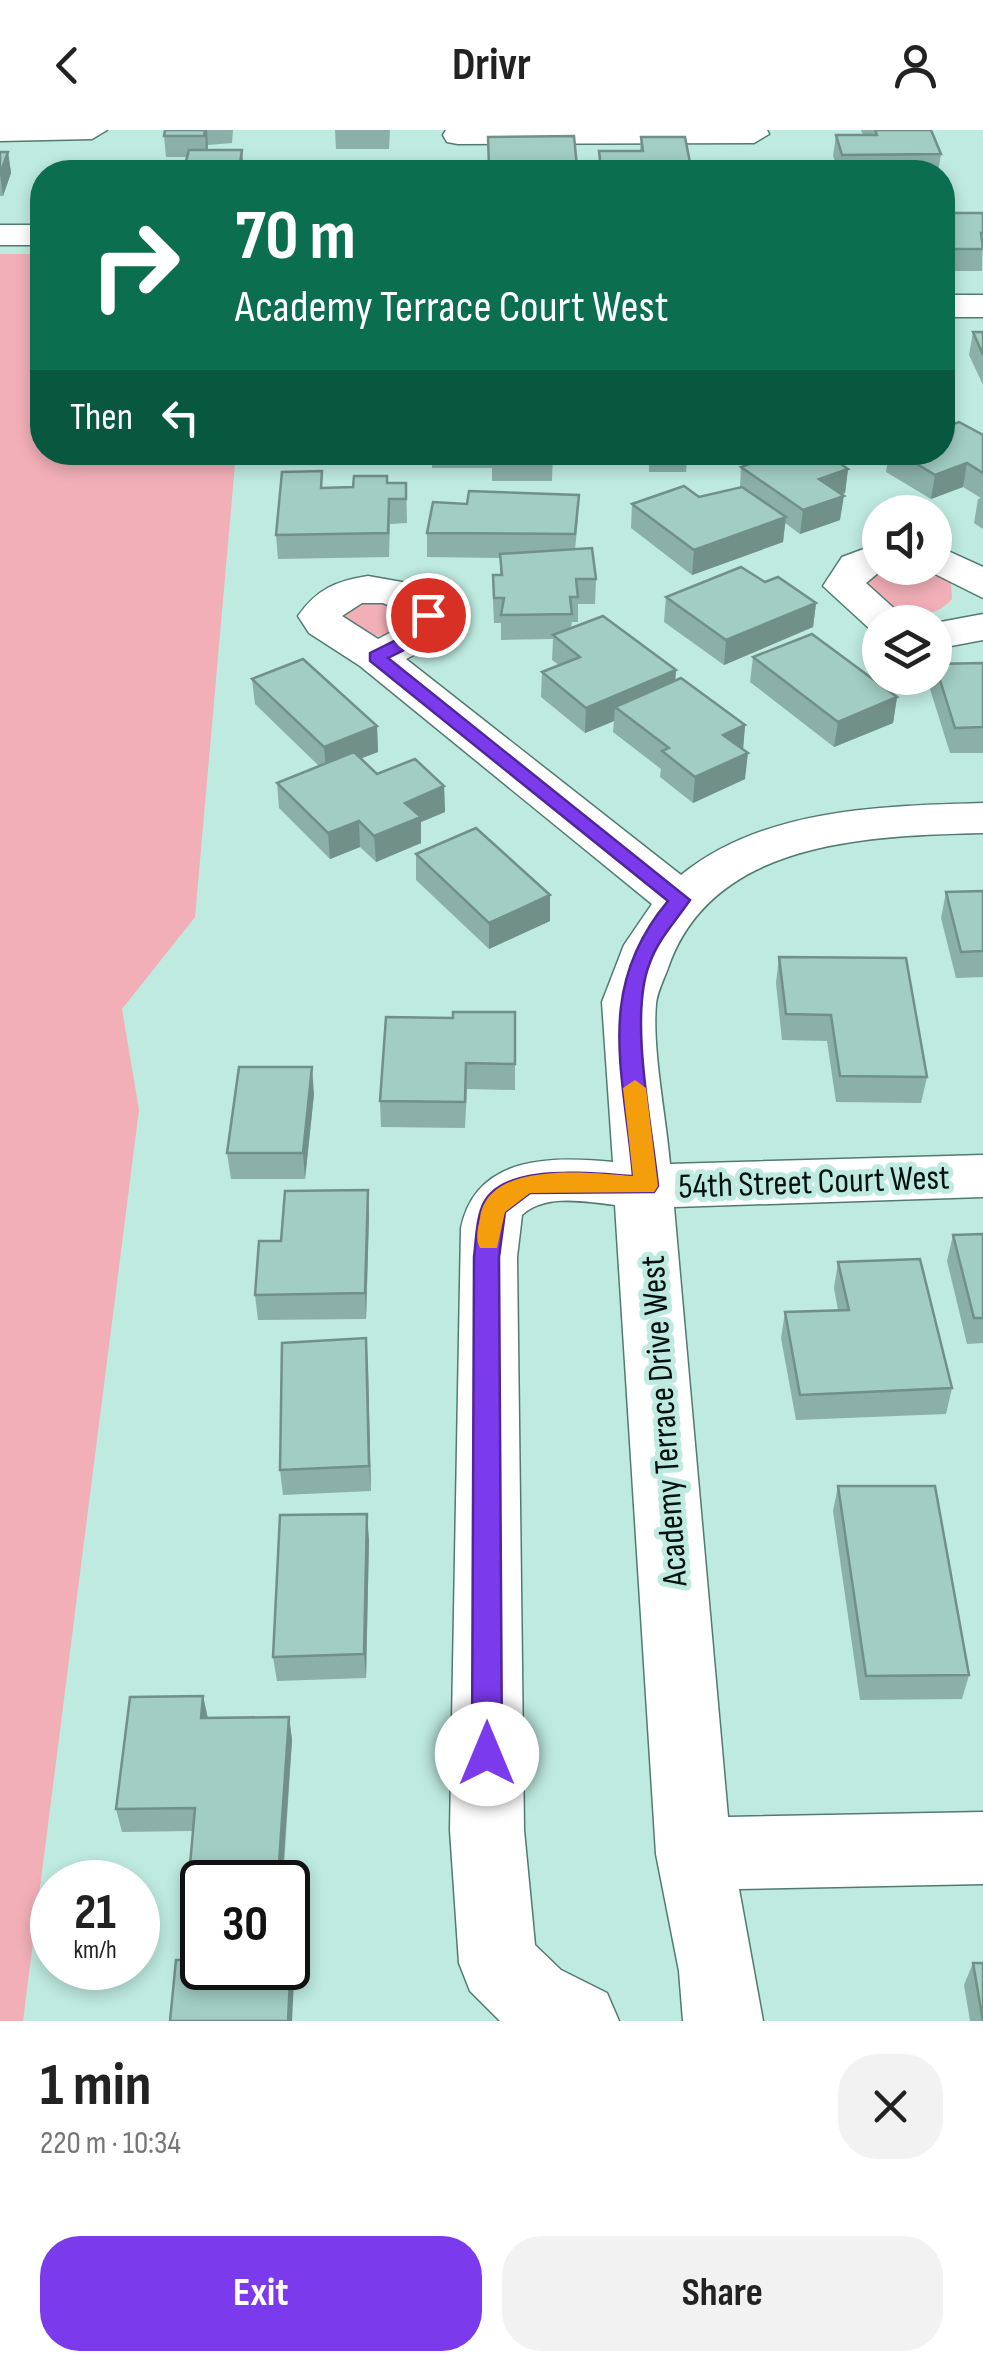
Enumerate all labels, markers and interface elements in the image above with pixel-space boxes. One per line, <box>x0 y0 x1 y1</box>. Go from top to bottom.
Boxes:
icon: back <box>40 38 95 93</box>
text: Drivr <box>452 38 531 93</box>
icon: person <box>888 38 943 93</box>
text: 70 m <box>235 195 356 279</box>
icon: right <box>70 200 200 330</box>
text: Academy Terrace Court West <box>235 280 668 335</box>
icon: left <box>153 390 208 445</box>
text: Then <box>70 395 133 440</box>
map controls <box>862 495 952 695</box>
button: sound <box>862 495 952 585</box>
pin <box>386 573 471 658</box>
icon: arrive <box>401 588 456 643</box>
button: layers <box>862 605 952 695</box>
street label: 54th Street Court West <box>678 1156 950 1209</box>
street label: Academy Terrace Drive West <box>631 1254 698 1589</box>
position arrow <box>435 1702 539 1806</box>
speed limit sign: 30 <box>180 1860 310 1990</box>
text: 21 <box>74 1883 116 1943</box>
text: km/h <box>73 1935 117 1966</box>
text: 1 min <box>40 2050 152 2122</box>
button: close <box>838 2054 943 2159</box>
text: 220 m · 10:34 <box>40 2124 181 2163</box>
button: Exit <box>40 2236 482 2351</box>
button: Share <box>502 2236 943 2351</box>

